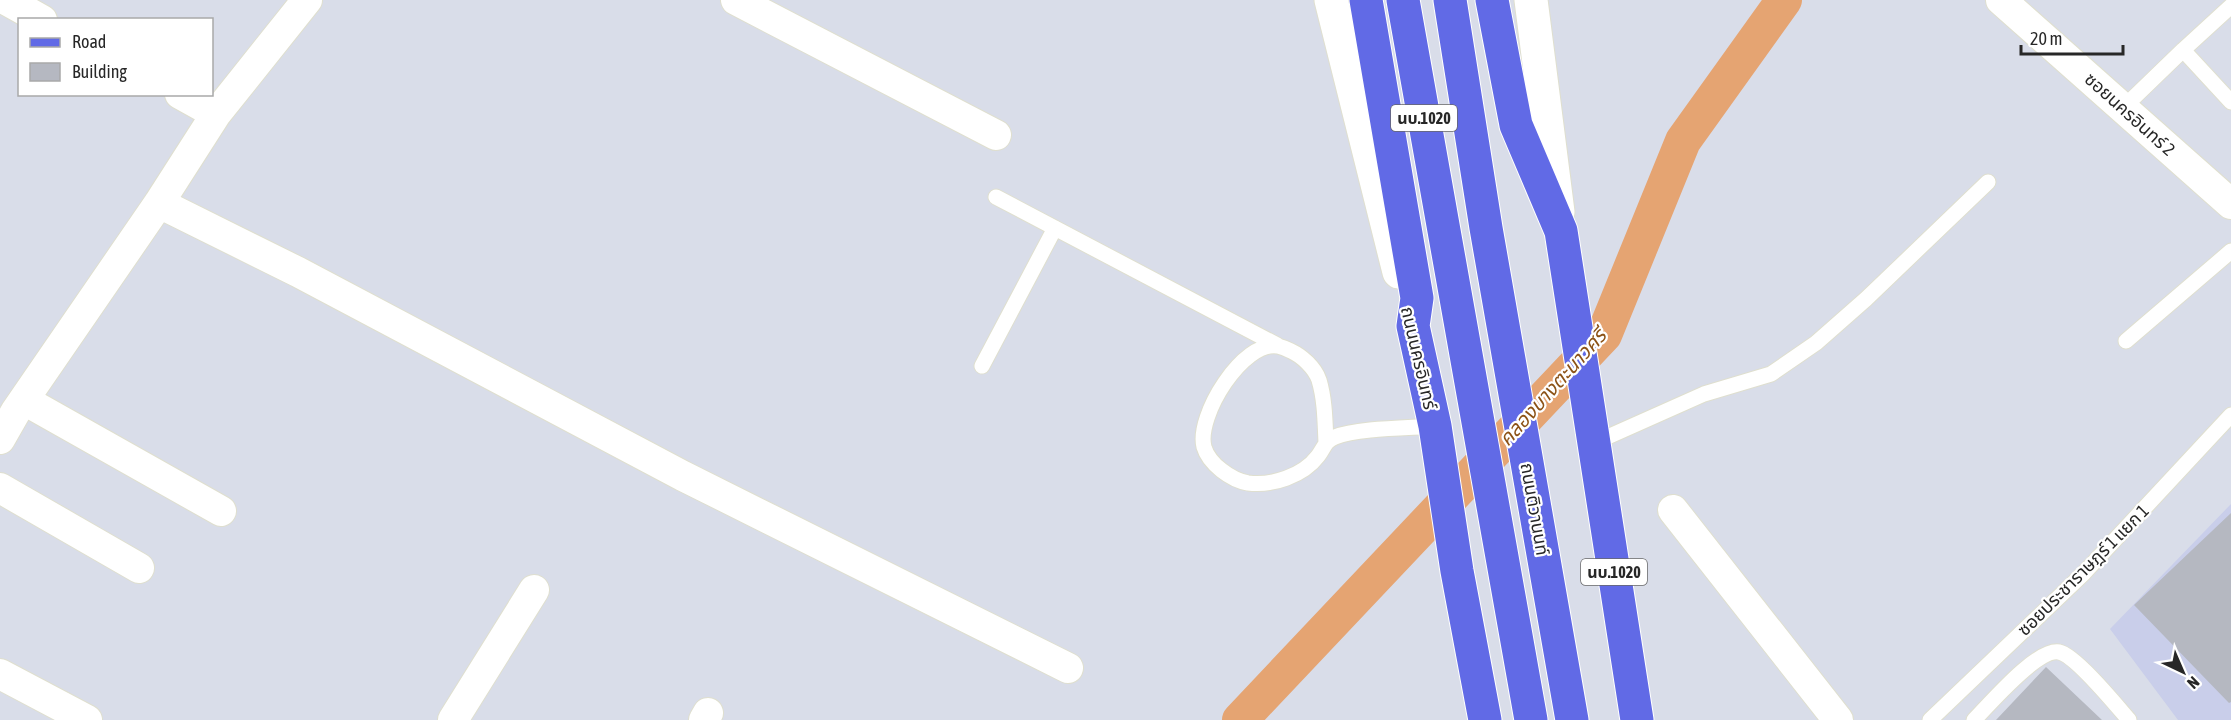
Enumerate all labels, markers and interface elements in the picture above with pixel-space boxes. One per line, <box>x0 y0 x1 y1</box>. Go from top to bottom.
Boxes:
legend <box>18 18 213 96</box>
scale bar <box>2021 18 2123 56</box>
text: 20 m <box>2030 28 2062 49</box>
text: Road <box>72 31 106 52</box>
text: Building <box>72 61 127 82</box>
street label: ซอยนครอินทร์ 2 <box>2081 68 2179 160</box>
road number: นบ.1020 <box>1391 105 1457 131</box>
street label: ถนนนครอินทร์ <box>1397 305 1441 412</box>
water label: คลองบางตะนาวศรี <box>1494 321 1613 450</box>
street label: ถนนติวานนท์ <box>1517 461 1553 557</box>
street label: ซอยประชาราษฎร์ 1 แยก 1 <box>2013 500 2153 640</box>
road number: นบ.1020 <box>1581 559 1647 585</box>
north arrow <box>2153 642 2213 702</box>
text: N <box>2184 673 2203 693</box>

